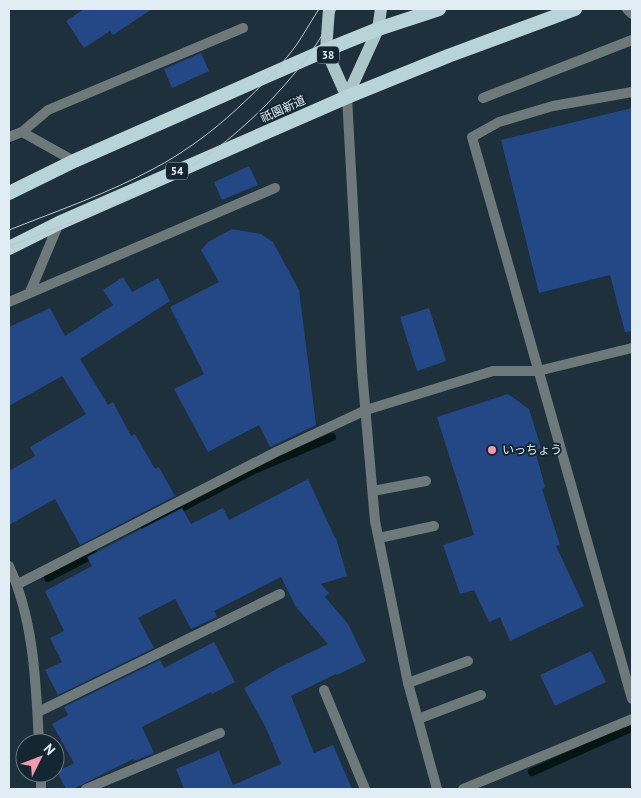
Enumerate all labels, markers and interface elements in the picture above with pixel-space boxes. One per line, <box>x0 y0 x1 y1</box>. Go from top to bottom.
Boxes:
road number: 38 <box>317 46 339 64</box>
street label: 祇園新道 <box>258 92 308 125</box>
road number: 54 <box>166 162 188 180</box>
place label: いっちょう <box>502 442 562 457</box>
marker: いっちょう <box>486 444 498 456</box>
north arrow <box>15 733 65 783</box>
text: N <box>40 740 59 759</box>

